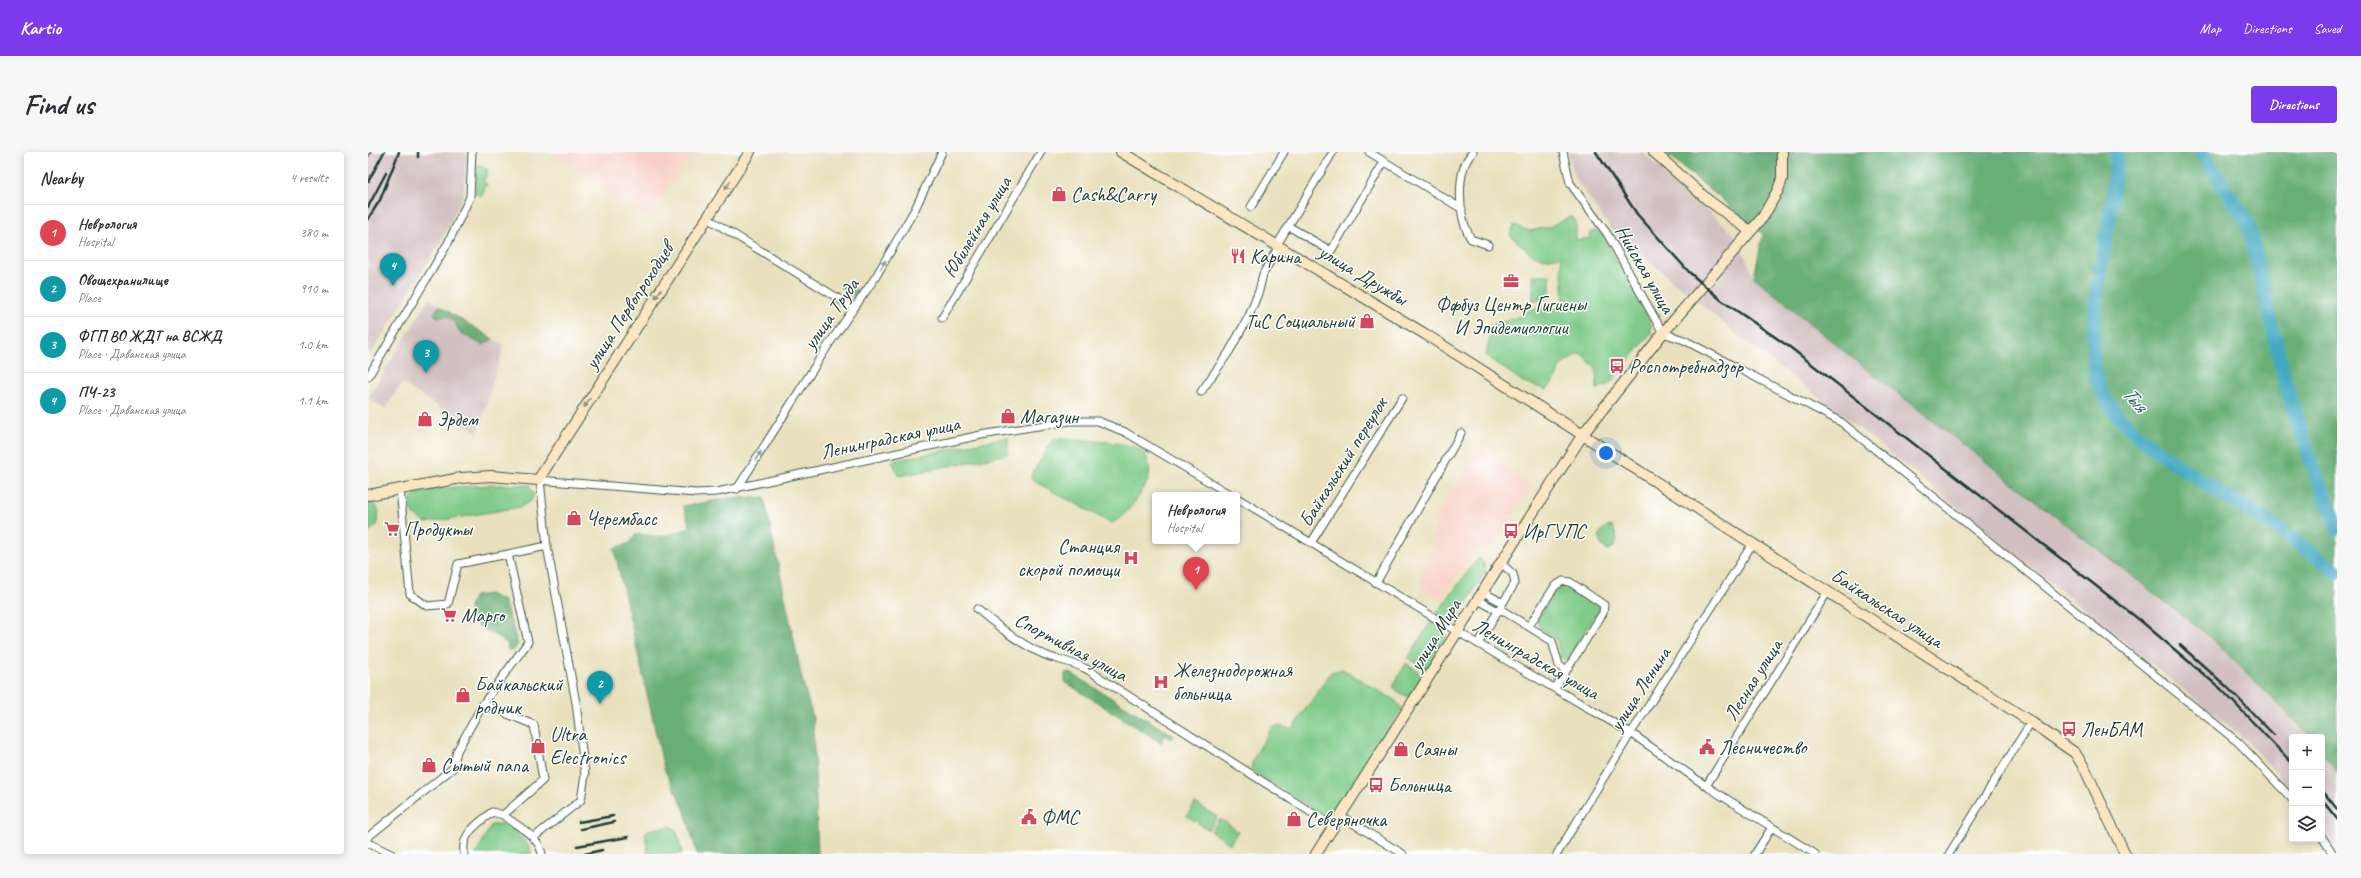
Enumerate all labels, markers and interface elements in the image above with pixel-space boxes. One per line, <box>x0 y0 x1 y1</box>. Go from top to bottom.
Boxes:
text: Kartio <box>20 16 61 40</box>
text: Map <box>2200 20 2221 37</box>
text: Directions <box>2243 20 2292 37</box>
text: Saved <box>2314 20 2341 37</box>
button: Directions <box>2251 86 2337 123</box>
text: Find us <box>24 87 94 122</box>
text: Nearby <box>40 168 83 189</box>
text: 4 results <box>290 170 328 186</box>
street label: Юбилейная улица <box>937 170 1018 282</box>
one-way arrow <box>725 179 732 191</box>
place label: Cash&Carry <box>1071 182 1158 207</box>
shop icon: Cash&Carry <box>1050 185 1068 203</box>
text: Неврология <box>78 215 136 234</box>
street label: Нийская улица <box>1610 220 1681 319</box>
text: 1 <box>50 225 56 241</box>
text: 380 m <box>300 225 328 241</box>
text: Hospital <box>78 234 114 250</box>
street label: улица Первопроходцев <box>578 234 682 375</box>
street label: улица Дружбы <box>1313 238 1413 312</box>
place label: Карина <box>1250 244 1302 269</box>
restaurant icon: Карина <box>1229 247 1247 265</box>
pin: 4 <box>380 253 406 286</box>
one-way arrow <box>879 259 886 271</box>
text: Овощехранилище <box>78 271 168 290</box>
street label: улица Труда <box>797 272 866 355</box>
office icon: Ффбуз Центр Гигиены И Эпидемиологии <box>1502 272 1520 290</box>
text: 2 <box>50 281 56 297</box>
text: 910 m <box>300 281 328 297</box>
one-way arrow <box>654 289 662 299</box>
text: Place <box>78 290 101 306</box>
place label: Ффбуз Центр Гигиены И Эпидемиологии <box>1436 292 1588 340</box>
place label: ТиС Социальный <box>1245 309 1357 334</box>
shop icon: ТиС Социальный <box>1358 312 1376 330</box>
text: ФГП ВО ЖДТ на ВСЖД <box>78 327 222 346</box>
text: 3 <box>50 337 56 353</box>
text: 1.0 km <box>298 337 328 353</box>
pin: 3 <box>413 340 439 373</box>
text: Place · Даванская улица <box>78 346 186 362</box>
place label: Роспотребнадзор <box>1629 354 1744 379</box>
bus stop icon: Роспотребнадзор <box>1608 357 1626 375</box>
water label: Тыя <box>2117 381 2155 419</box>
text: ПЧ-23 <box>78 383 114 402</box>
street label: Байкальский переулок <box>1293 391 1394 531</box>
text: 4 <box>50 393 56 409</box>
text: 1.1 km <box>298 393 328 409</box>
one-way arrow <box>583 398 591 408</box>
text: Place · Даванская улица <box>78 402 186 418</box>
place label: Магазин <box>1020 404 1080 429</box>
place label: Эрдем <box>437 407 479 432</box>
shop icon: Магазин <box>999 407 1017 425</box>
shop icon: Эрдем <box>416 410 434 428</box>
street label: Ленинградская улица <box>818 411 964 465</box>
your location <box>1596 443 1616 463</box>
one-way arrow <box>754 450 761 462</box>
popup <box>1152 492 1240 544</box>
text: Неврология <box>1167 501 1225 520</box>
place label: Черембасс <box>586 506 658 531</box>
shop icon: Черембасс <box>565 509 583 527</box>
place label: Продукты <box>404 517 473 542</box>
place label: ИрГУПС <box>1523 519 1588 544</box>
supermarket icon: Продукты <box>383 520 401 538</box>
text: Hospital <box>1167 520 1202 536</box>
bus stop icon: ИрГУПС <box>1502 522 1520 540</box>
place label: Станция скорой помощи <box>1018 534 1121 582</box>
hospital icon: Станция скорой помощи <box>1122 549 1140 567</box>
pin: 1 <box>1183 557 1209 590</box>
street label: Байкальская улица <box>1826 562 1949 654</box>
street label: улица Мира <box>1403 593 1468 677</box>
place label: Марго <box>461 603 506 628</box>
supermarket icon: Марго <box>440 606 458 624</box>
street label: Спортивная улица <box>1010 607 1133 688</box>
street label: Ленинградская улица <box>1468 613 1605 706</box>
street label: Лесная улица <box>1718 633 1789 725</box>
street label: улица Ленина <box>1603 641 1677 737</box>
place label: Железнодорожная больница <box>1173 658 1293 706</box>
pin: 2 <box>587 671 613 704</box>
place label: Байкальский родник <box>475 672 564 720</box>
hospital icon: Железнодорожная больница <box>1152 673 1170 691</box>
shop icon: Байкальский родник <box>454 686 472 704</box>
place label: ЛенБАМ <box>2081 717 2144 742</box>
bus stop icon: ЛенБАМ <box>2060 720 2078 738</box>
place label: Ultra Electronics <box>550 722 628 770</box>
map controls <box>2289 734 2325 842</box>
button: + <box>2289 734 2325 770</box>
place label: Лесничество <box>1719 735 1808 760</box>
shop icon: Ultra Electronics <box>529 737 547 755</box>
place label: Саяны <box>1413 737 1458 762</box>
public building icon: Лесничество <box>1698 738 1716 756</box>
shop icon: Саяны <box>1392 740 1410 758</box>
place label: Сытый папа <box>441 753 530 778</box>
shop icon: Сытый папа <box>420 756 438 774</box>
button: − <box>2289 770 2325 806</box>
place label: Больница <box>1388 773 1453 798</box>
bus stop icon: Больница <box>1367 776 1385 794</box>
place label: ФМС <box>1041 805 1081 830</box>
button: layers <box>2289 806 2325 842</box>
place label: Северяночка <box>1306 807 1388 832</box>
public building icon: ФМС <box>1020 808 1038 826</box>
shop icon: Северяночка <box>1285 810 1303 828</box>

